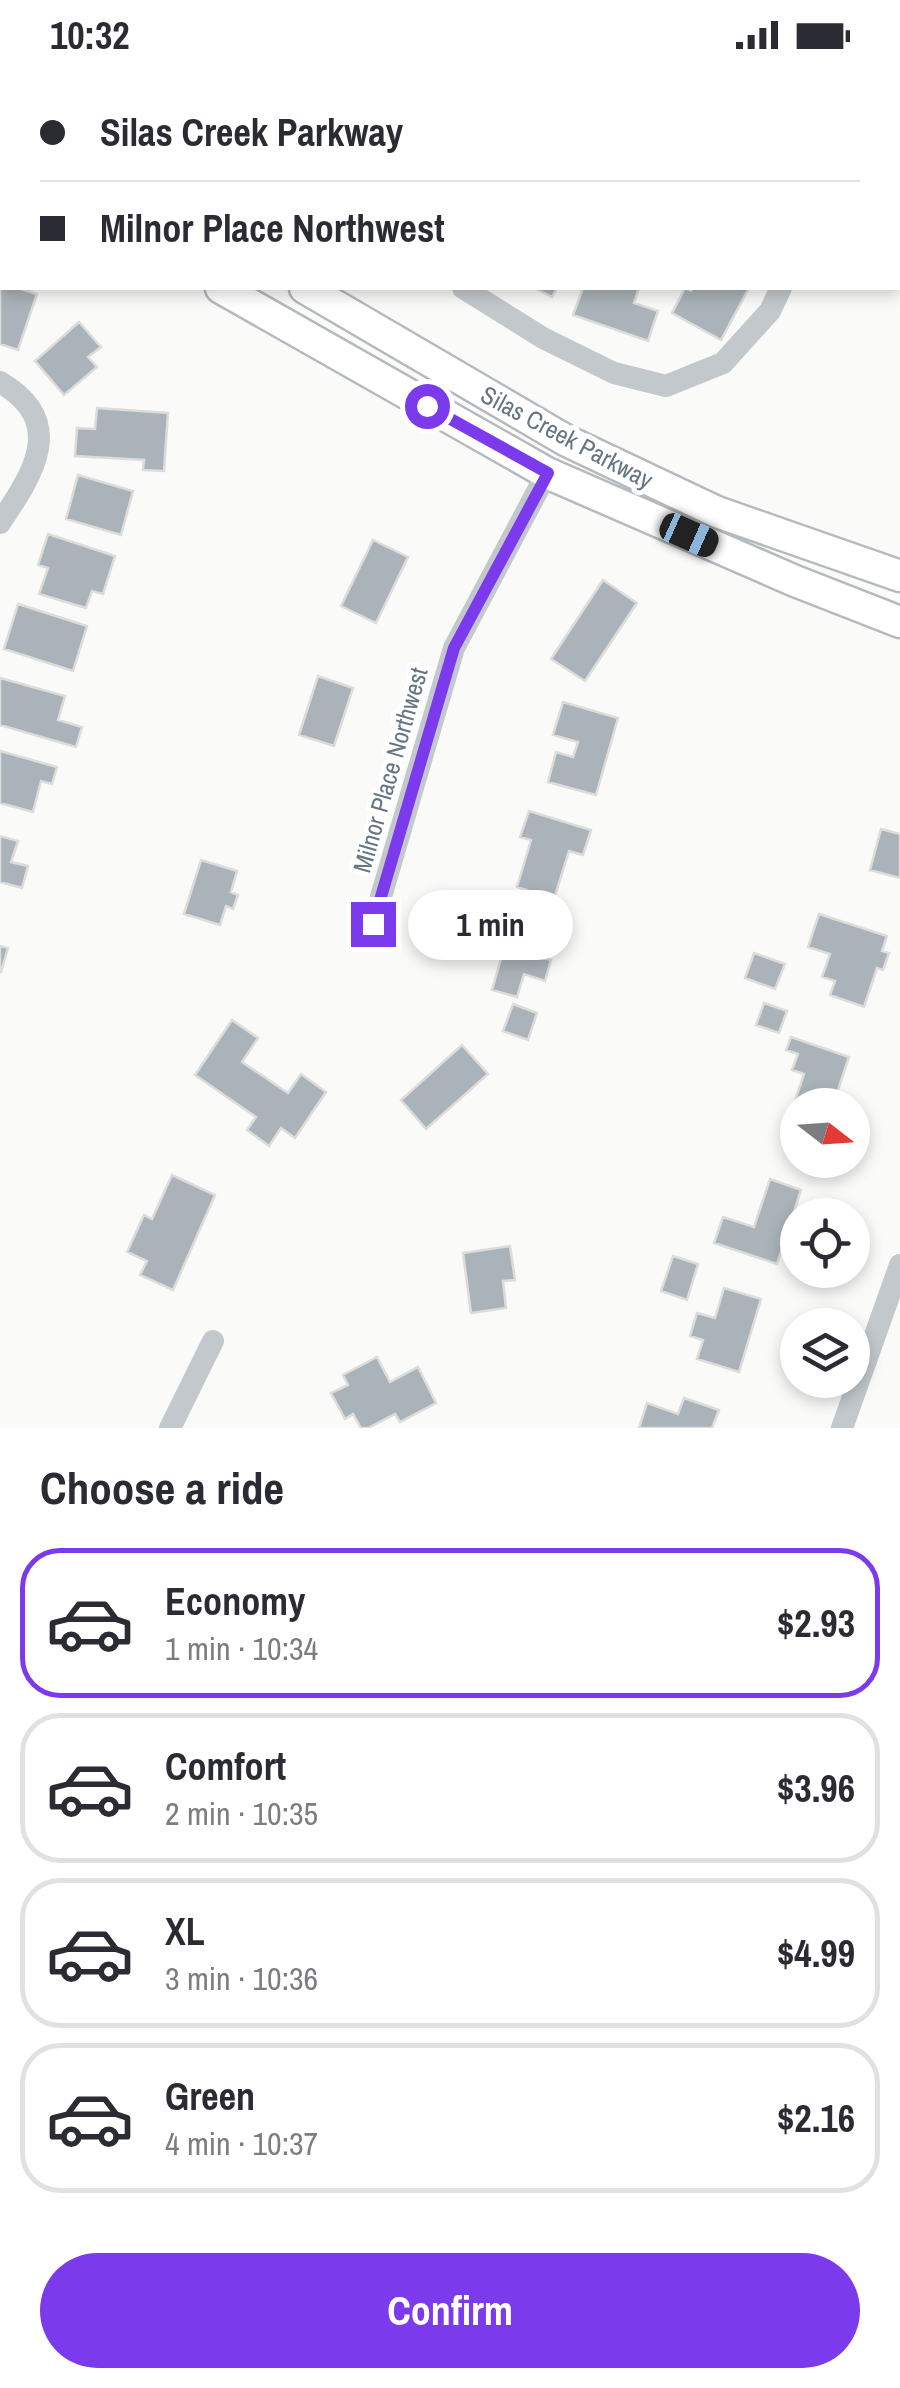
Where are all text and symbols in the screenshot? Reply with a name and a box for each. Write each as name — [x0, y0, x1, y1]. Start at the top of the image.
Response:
text: 10:32 — [50, 10, 130, 61]
text: Silas Creek Parkway — [100, 107, 403, 158]
text: Milnor Place Northwest — [100, 203, 445, 254]
street label: Silas Creek Parkway — [475, 377, 660, 497]
route start — [405, 384, 450, 429]
car — [655, 509, 723, 561]
street label: Milnor Place Northwest — [344, 663, 436, 877]
callout: 1 min — [408, 889, 573, 959]
route end — [351, 902, 396, 947]
text: 1 min — [456, 903, 525, 946]
north arrow — [780, 1088, 870, 1178]
map controls — [780, 1088, 870, 1398]
button: locate — [780, 1198, 870, 1288]
button: layers — [780, 1308, 870, 1398]
text: Choose a ride — [40, 1457, 284, 1518]
text: Economy — [165, 1576, 305, 1627]
icon: car — [45, 1578, 135, 1668]
text: $2.93 — [777, 1598, 855, 1649]
text: 1 min · 10:34 — [165, 1627, 318, 1670]
text: Comfort — [165, 1741, 286, 1792]
icon: car — [45, 1743, 135, 1833]
text: $3.96 — [777, 1763, 855, 1814]
text: 2 min · 10:35 — [165, 1792, 318, 1835]
text: XL — [165, 1906, 205, 1957]
icon: car — [45, 1908, 135, 1998]
text: $4.99 — [777, 1928, 855, 1979]
text: 3 min · 10:36 — [165, 1957, 318, 2000]
text: Green — [165, 2071, 255, 2122]
icon: car — [45, 2073, 135, 2163]
text: $2.16 — [777, 2093, 855, 2144]
text: 4 min · 10:37 — [165, 2122, 318, 2165]
button: Confirm — [40, 2253, 860, 2368]

